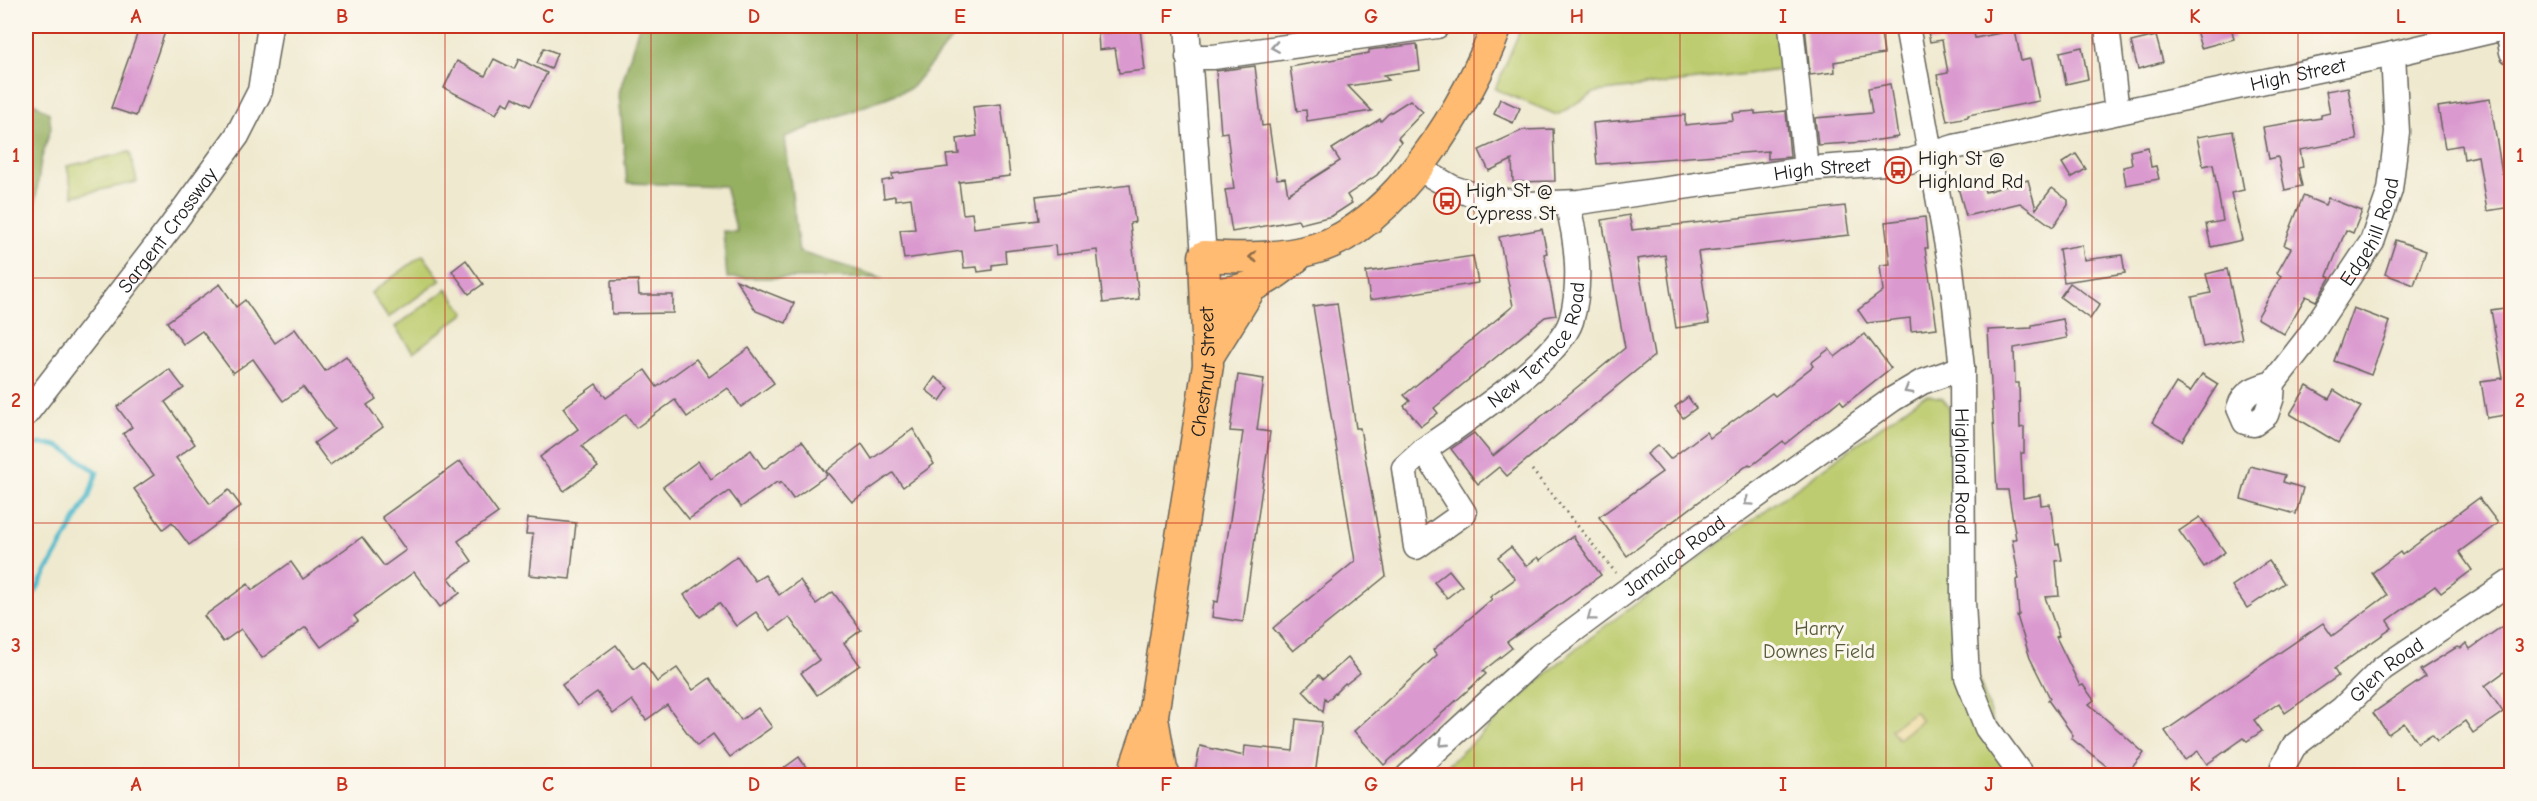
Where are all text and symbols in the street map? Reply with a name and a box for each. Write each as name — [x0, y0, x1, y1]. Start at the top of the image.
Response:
text: A — [130, 5, 142, 28]
text: B — [336, 5, 348, 28]
text: C — [542, 5, 554, 28]
text: D — [748, 5, 760, 28]
text: E — [954, 5, 966, 28]
text: F — [1160, 5, 1172, 28]
text: G — [1364, 5, 1378, 28]
text: H — [1570, 5, 1584, 28]
text: I — [1779, 5, 1787, 28]
text: J — [1984, 5, 1994, 28]
text: K — [2189, 5, 2201, 28]
text: L — [2396, 5, 2406, 28]
one-way arrow — [1270, 40, 1279, 52]
street label: High Street — [2248, 53, 2349, 96]
text: 1 — [12, 144, 20, 167]
text: 1 — [2516, 144, 2524, 167]
place label: High St @ Highland Rd — [1918, 147, 2024, 193]
street label: High Street — [1772, 153, 1873, 186]
bus stop icon: High St @ Highland Rd — [1883, 155, 1913, 185]
street label: Sargent Crossway — [113, 163, 222, 297]
street label: Edgehill Road — [2335, 177, 2403, 290]
place label: High St @ Cypress St — [1466, 179, 1557, 225]
bus stop icon: High St @ Cypress St — [1432, 186, 1462, 216]
one-way arrow — [1248, 250, 1258, 263]
street label: New Terrace Road — [1483, 281, 1589, 413]
street label: Chestnut Street — [1186, 305, 1220, 439]
one-way arrow — [1904, 383, 1914, 394]
text: 2 — [11, 389, 21, 412]
text: 2 — [2515, 389, 2525, 412]
street label: Highland Road — [1950, 408, 1974, 535]
one-way arrow — [1744, 495, 1755, 506]
street label: Jamaica Road — [1619, 511, 1730, 601]
one-way arrow — [1587, 610, 1598, 621]
park label: Harry Downes Field — [1763, 617, 1875, 663]
street label: Glen Road — [2344, 633, 2428, 707]
text: 3 — [11, 634, 21, 657]
text: 3 — [2515, 634, 2525, 657]
one-way arrow — [1439, 736, 1450, 747]
text: A — [130, 773, 142, 796]
text: B — [336, 773, 348, 796]
text: C — [542, 773, 554, 796]
text: D — [748, 773, 760, 796]
text: E — [954, 773, 966, 796]
text: F — [1160, 773, 1172, 796]
text: G — [1364, 773, 1378, 796]
text: H — [1570, 773, 1584, 796]
text: I — [1779, 773, 1787, 796]
text: J — [1984, 773, 1994, 796]
text: K — [2189, 773, 2201, 796]
text: L — [2396, 773, 2406, 796]

